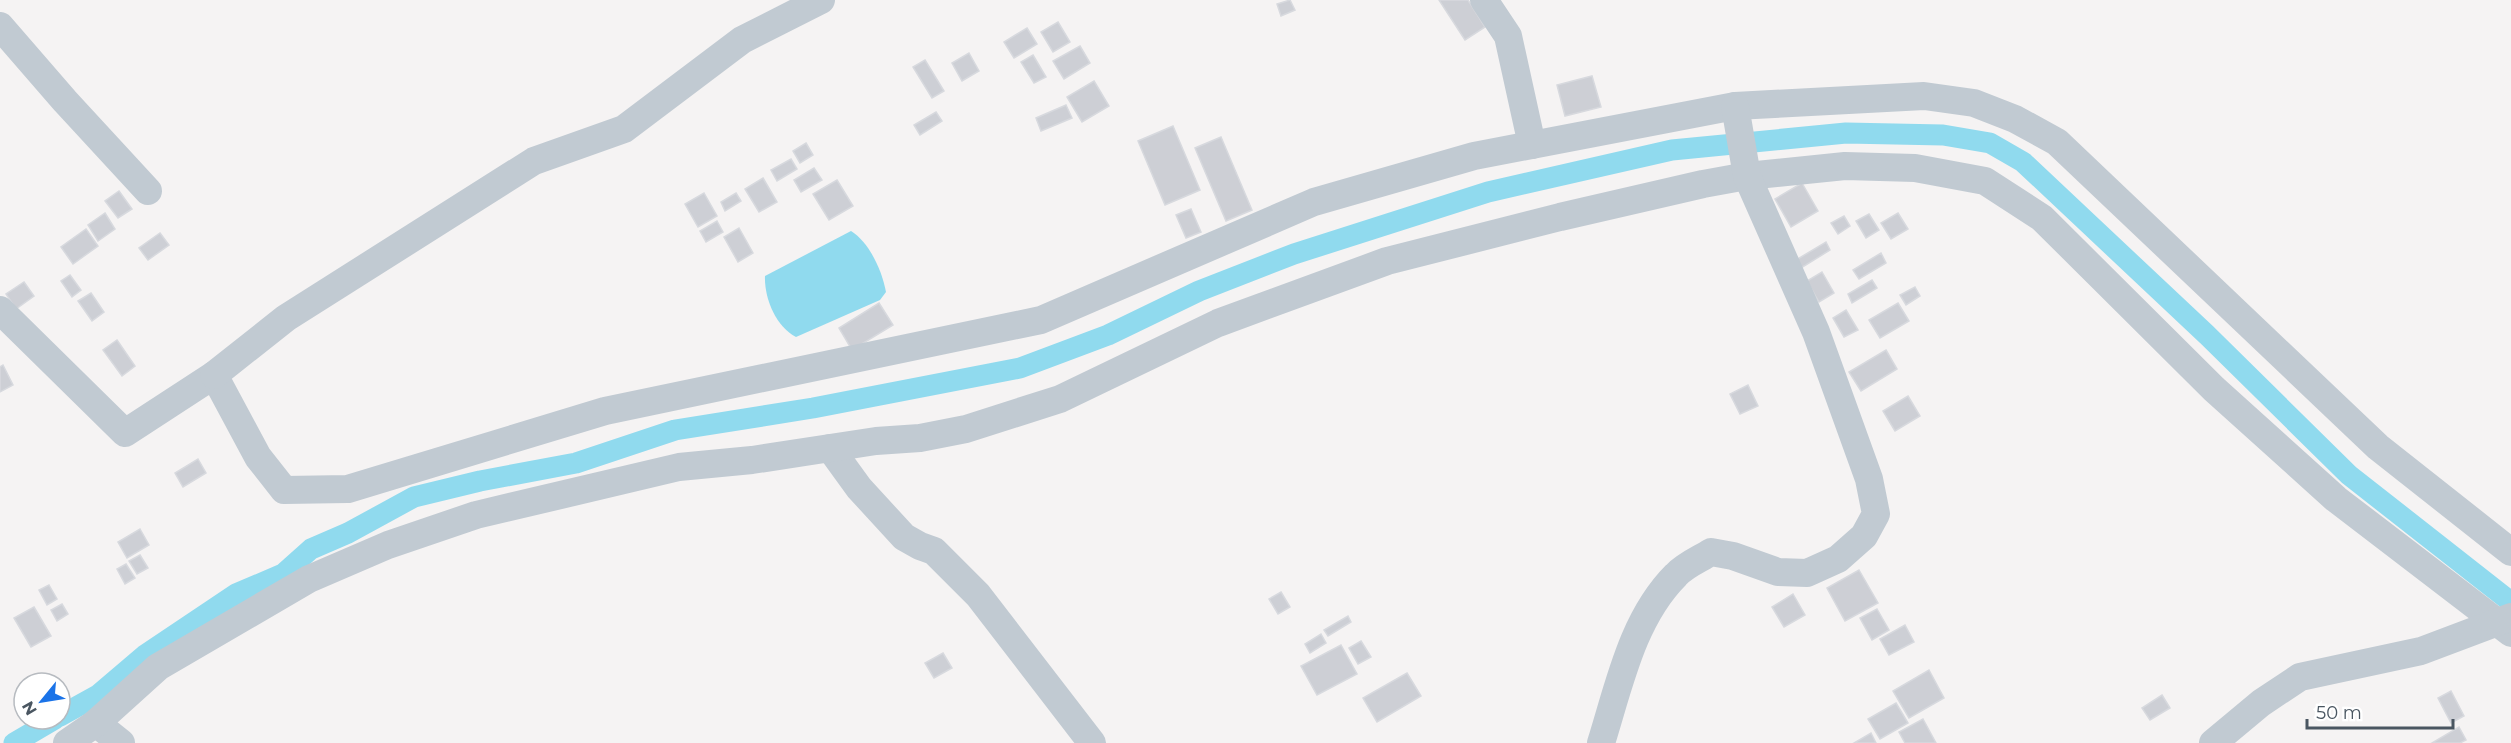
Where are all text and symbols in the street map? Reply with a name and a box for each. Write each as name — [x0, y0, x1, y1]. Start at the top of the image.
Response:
north arrow — [12, 671, 72, 731]
scale bar — [2307, 692, 2452, 730]
text: N — [18, 698, 41, 719]
text: 50 m — [2316, 702, 2362, 724]

